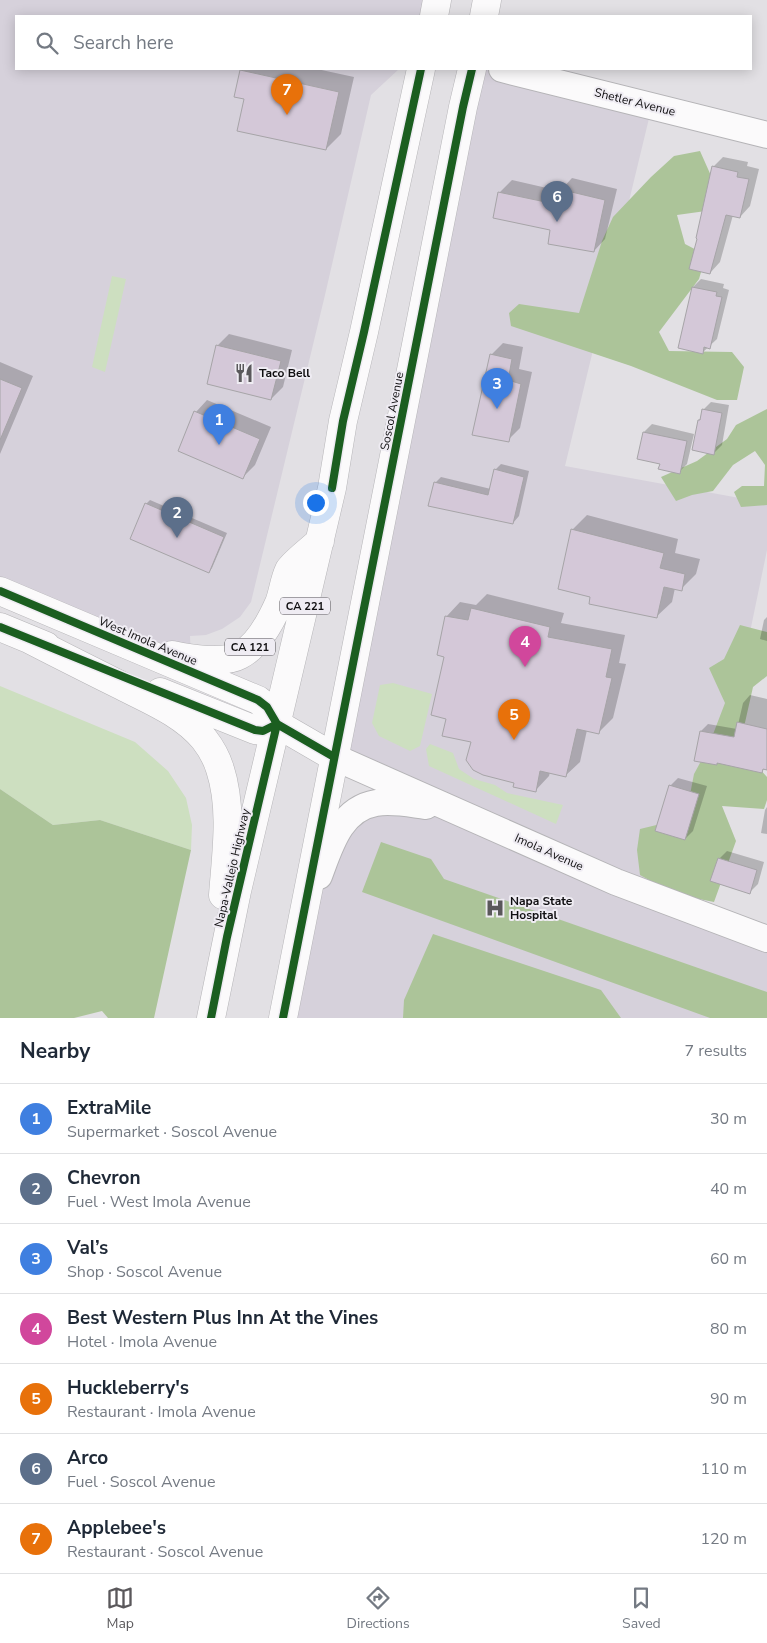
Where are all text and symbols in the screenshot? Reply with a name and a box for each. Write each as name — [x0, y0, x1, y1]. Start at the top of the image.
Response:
search box — [15, 15, 752, 70]
icon: search — [33, 29, 61, 57]
text: Search here — [73, 30, 174, 56]
pin: 7 — [271, 74, 303, 115]
street label: Shetler Avenue — [593, 84, 677, 120]
pin: 6 — [541, 181, 573, 222]
restaurant icon: Taco Bell — [233, 362, 255, 384]
place label: Taco Bell — [259, 365, 310, 381]
pin: 3 — [481, 368, 513, 409]
street label: Soscol Avenue — [377, 370, 407, 452]
pin: 1 — [203, 404, 235, 445]
your location — [303, 490, 329, 516]
pin: 2 — [161, 497, 193, 538]
road number: CA 221 — [280, 598, 330, 614]
street label: West Imola Avenue — [96, 613, 200, 669]
pin: 4 — [509, 626, 541, 667]
road number: CA 121 — [225, 638, 275, 656]
pin: 5 — [498, 699, 530, 740]
street label: Napa-Vallejo Highway — [211, 806, 254, 929]
street label: Imola Avenue — [512, 830, 586, 874]
place label: Napa State Hospital — [510, 893, 573, 923]
hospital icon: Napa State Hospital — [484, 897, 506, 919]
text: Nearby — [20, 1037, 90, 1065]
text: 7 results — [685, 1040, 747, 1062]
text: ExtraMile — [67, 1095, 151, 1121]
text: 1 — [31, 1108, 41, 1130]
text: 30 m — [710, 1108, 747, 1130]
text: Supermarket · Soscol Avenue — [67, 1121, 277, 1143]
text: Chevron — [67, 1165, 141, 1191]
text: 2 — [31, 1178, 41, 1200]
text: 40 m — [710, 1178, 747, 1200]
text: Fuel · West Imola Avenue — [67, 1191, 251, 1213]
text: Val’s — [67, 1235, 108, 1261]
text: 3 — [31, 1248, 41, 1270]
text: 60 m — [710, 1248, 747, 1270]
text: Shop · Soscol Avenue — [67, 1261, 222, 1283]
text: Best Western Plus Inn At the Vines — [67, 1305, 378, 1331]
text: 4 — [31, 1318, 41, 1340]
text: 80 m — [710, 1318, 747, 1340]
text: Hotel · Imola Avenue — [67, 1331, 217, 1353]
text: Huckleberry's — [67, 1375, 189, 1401]
text: 5 — [31, 1388, 41, 1410]
text: 90 m — [710, 1388, 747, 1410]
text: Restaurant · Imola Avenue — [67, 1401, 256, 1423]
text: Arco — [67, 1445, 108, 1471]
text: 6 — [31, 1458, 41, 1480]
text: 110 m — [700, 1458, 747, 1480]
text: Fuel · Soscol Avenue — [67, 1471, 216, 1493]
text: Applebee's — [67, 1515, 166, 1541]
text: 7 — [31, 1528, 41, 1550]
text: 120 m — [700, 1528, 747, 1550]
text: Restaurant · Soscol Avenue — [67, 1541, 263, 1563]
tab: Map — [106, 1584, 134, 1633]
tab: Directions — [347, 1584, 410, 1633]
tab: Saved — [622, 1584, 661, 1633]

